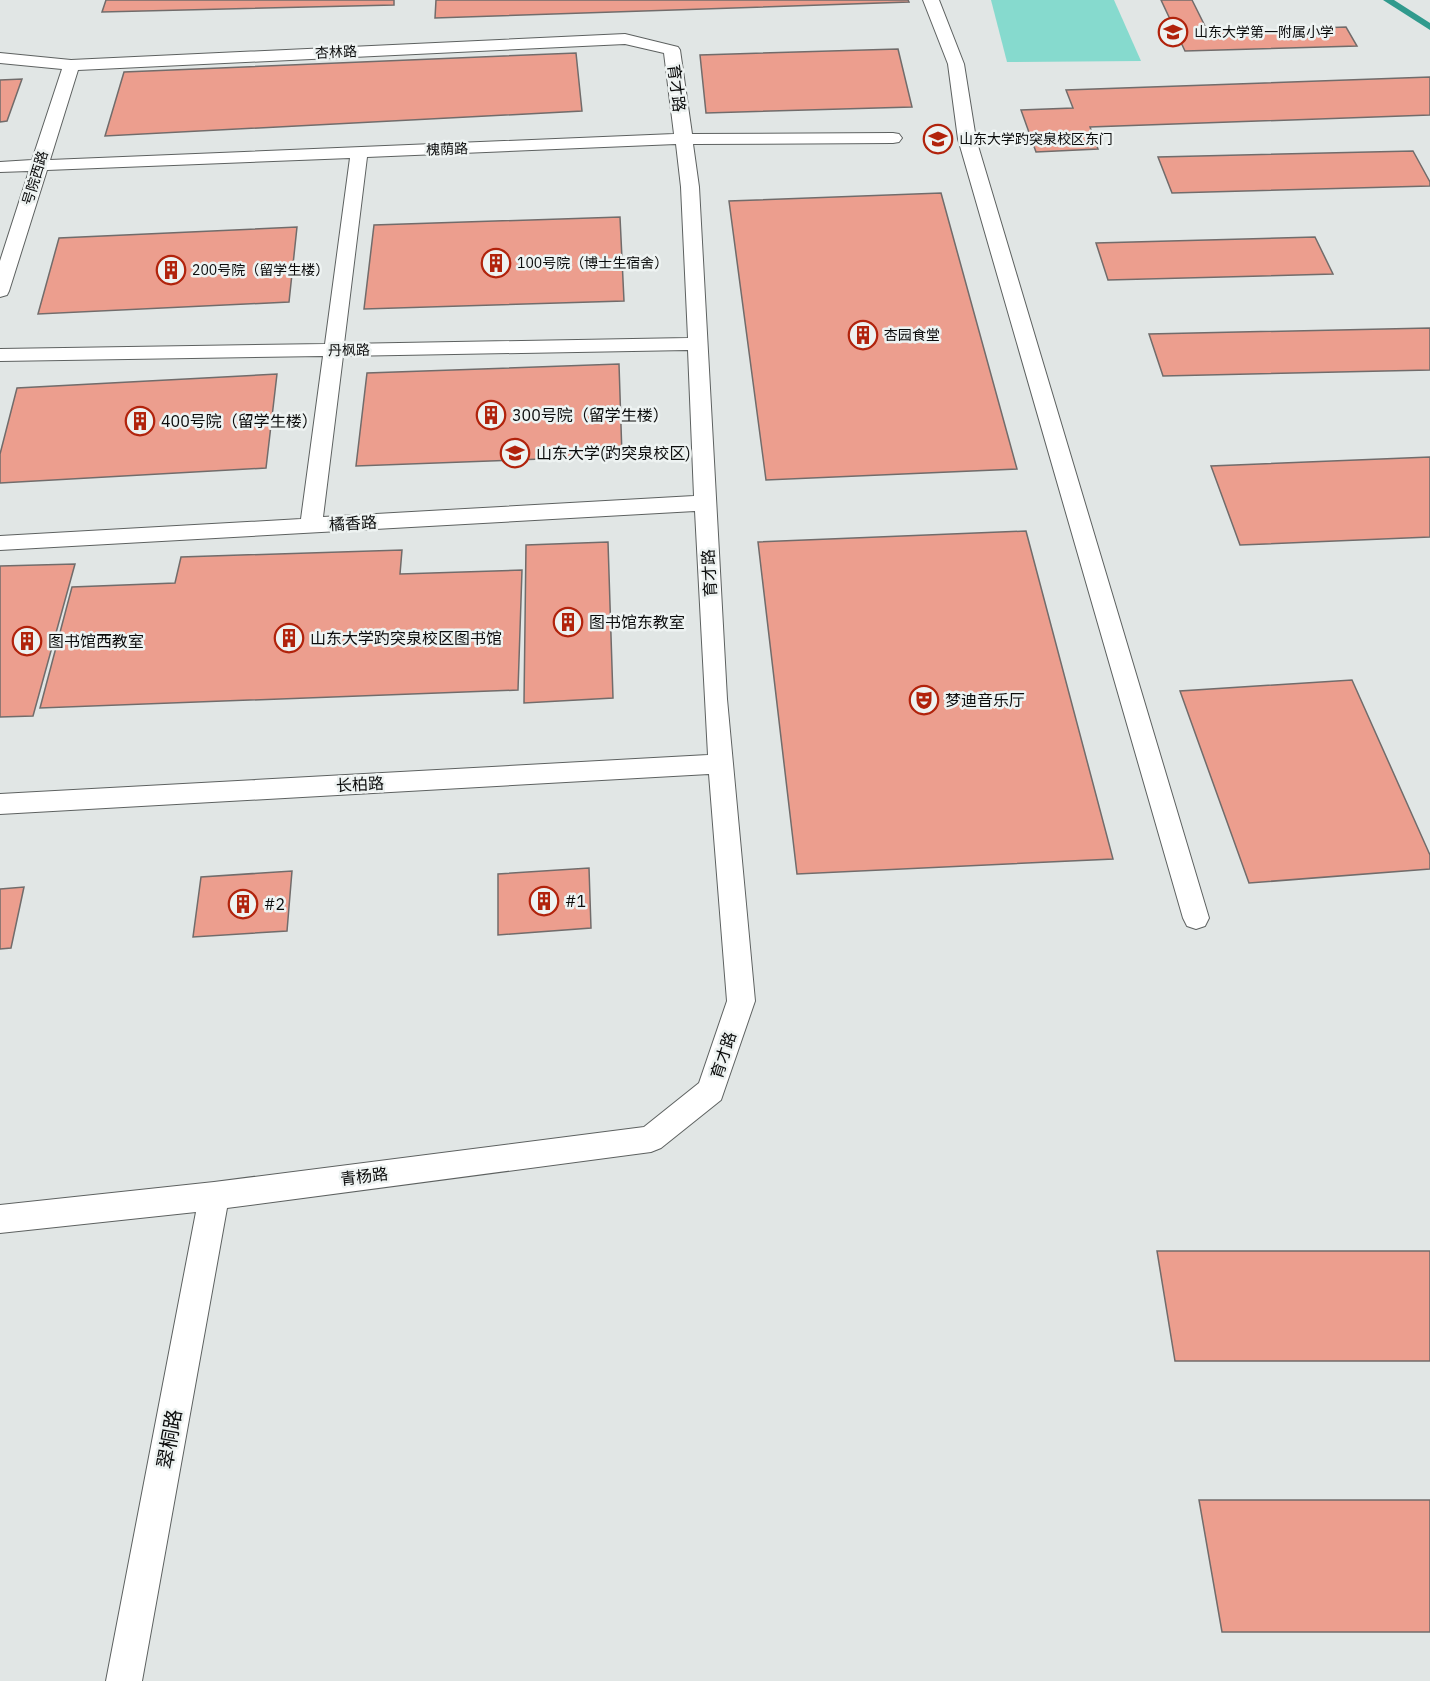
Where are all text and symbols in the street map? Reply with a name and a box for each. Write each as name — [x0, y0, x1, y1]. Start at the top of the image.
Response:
school or university icon: 山东大学第一附属小学 — [1157, 16, 1189, 48]
place label: 山东大学第一附属小学 — [1194, 23, 1334, 41]
street label: 杏林路 — [315, 42, 357, 62]
street label: 育才路 — [664, 63, 690, 113]
school or university icon: 山东大学趵突泉校区东门 — [922, 123, 954, 155]
place label: 山东大学趵突泉校区东门 — [959, 130, 1113, 148]
street label: 槐荫路 — [426, 139, 468, 159]
street label: 号院西路 — [18, 149, 52, 207]
building icon: 100号院（博士生宿舍） — [480, 247, 512, 279]
building icon: 200号院（留学生楼） — [155, 254, 187, 286]
place label: 100号院（博士生宿舍） — [517, 254, 668, 272]
place label: 200号院（留学生楼） — [192, 261, 329, 279]
building icon: 杏园食堂 — [847, 319, 879, 351]
place label: 杏园食堂 — [884, 326, 940, 344]
street label: 丹枫路 — [328, 341, 370, 359]
building icon: 300号院（留学生楼） — [475, 399, 507, 431]
building icon: 400号院（留学生楼） — [124, 405, 156, 437]
place label: 300号院（留学生楼） — [512, 405, 669, 425]
place label: 400号院（留学生楼） — [161, 411, 318, 431]
school or university icon: 山东大学(趵突泉校区) — [499, 437, 531, 469]
place label: 山东大学(趵突泉校区) — [536, 443, 691, 463]
street label: 橘香路 — [329, 512, 377, 534]
street label: 育才路 — [698, 549, 720, 597]
building icon: 图书馆东教室 — [552, 606, 584, 638]
place label: 图书馆东教室 — [589, 612, 685, 632]
building icon: 山东大学趵突泉校区图书馆 — [273, 622, 305, 654]
building icon: 图书馆西教室 — [11, 625, 43, 657]
place label: 山东大学趵突泉校区图书馆 — [310, 628, 502, 648]
place label: 图书馆西教室 — [48, 631, 144, 651]
theatre icon: 梦迪音乐厅 — [908, 684, 940, 716]
place label: 梦迪音乐厅 — [945, 690, 1025, 710]
street label: 长柏路 — [336, 773, 384, 795]
building icon: #1 — [528, 885, 560, 917]
building icon: #2 — [227, 888, 259, 920]
place label: #1 — [565, 891, 586, 911]
place label: #2 — [264, 894, 285, 914]
street label: 育才路 — [706, 1029, 740, 1081]
street label: 青杨路 — [339, 1163, 389, 1189]
street label: 翠桐路 — [150, 1407, 188, 1471]

